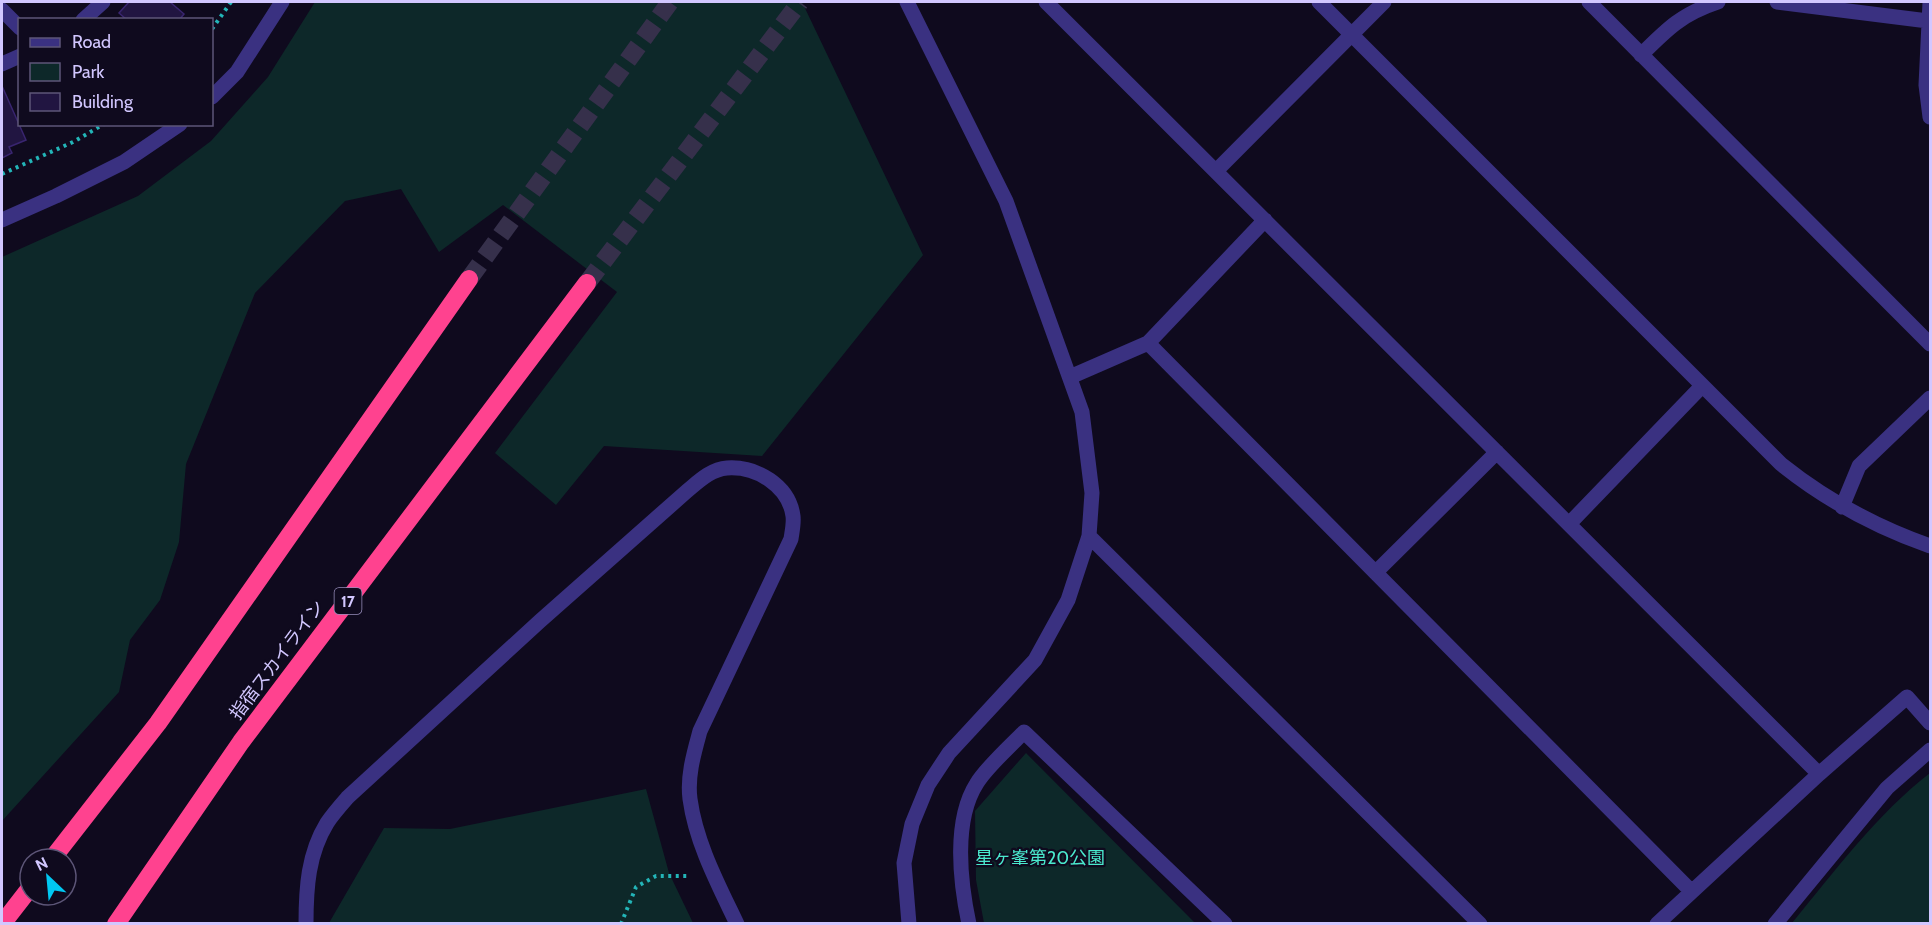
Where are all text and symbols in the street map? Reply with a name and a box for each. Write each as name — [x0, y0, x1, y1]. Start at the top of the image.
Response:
legend — [18, 18, 213, 126]
text: Road — [72, 31, 111, 53]
text: Park — [72, 61, 105, 83]
text: Building — [72, 91, 134, 113]
road number: 17 — [334, 588, 362, 614]
street label: 指宿スカイライン — [225, 596, 329, 724]
north arrow — [18, 847, 78, 907]
park label: 星ヶ峯第20公園 — [975, 847, 1105, 869]
text: N — [32, 853, 51, 875]

